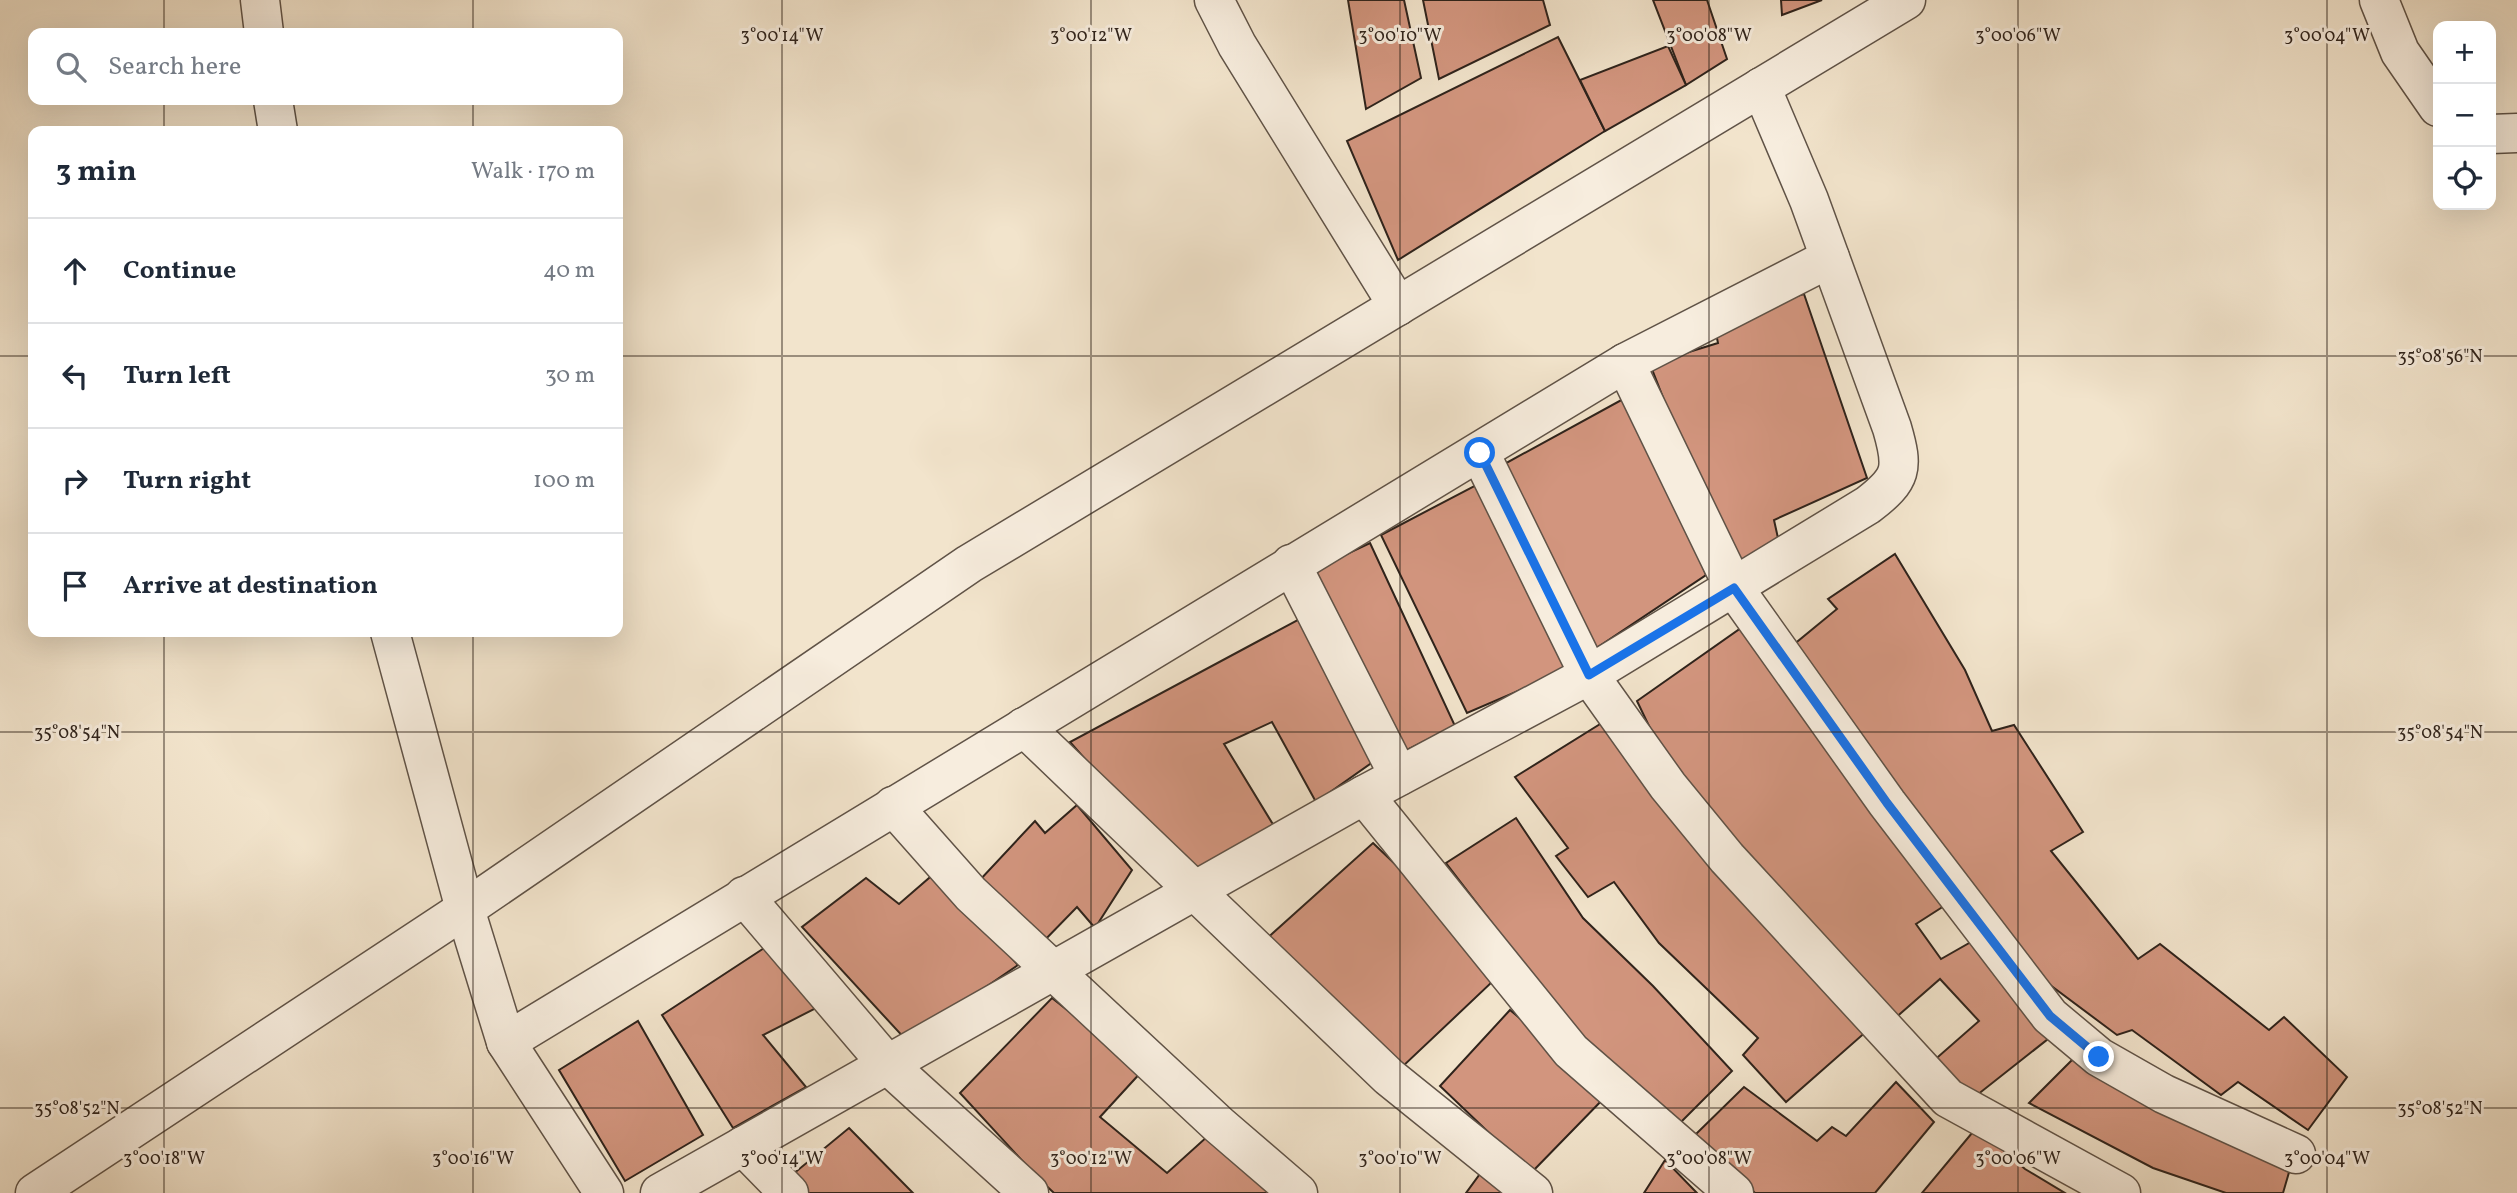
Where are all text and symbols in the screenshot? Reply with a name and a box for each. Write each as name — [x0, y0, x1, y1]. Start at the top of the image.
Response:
map controls — [2433, 21, 2496, 210]
button: + — [2433, 21, 2496, 84]
text: 3°00'14"W — [740, 24, 824, 49]
text: 3°00'12"W — [1050, 24, 1132, 49]
text: 3°00'10"W — [1358, 24, 1442, 49]
text: 3°00'08"W — [1666, 24, 1752, 49]
text: 3°00'06"W — [1975, 24, 2061, 49]
text: 3°00'04"W — [2284, 24, 2370, 49]
search box — [28, 28, 623, 105]
icon: search — [52, 48, 90, 86]
text: Search here — [108, 49, 241, 85]
button: − — [2433, 84, 2496, 147]
button: locate — [2433, 147, 2496, 210]
text: 3 min — [56, 151, 137, 193]
text: Walk · 170 m — [471, 156, 595, 188]
icon: ahead — [56, 252, 94, 290]
text: Continue — [123, 253, 236, 289]
text: 40 m — [543, 255, 595, 287]
text: 35°08'56"N — [2397, 345, 2483, 370]
icon: left — [56, 357, 94, 395]
text: Turn left — [123, 358, 231, 394]
text: 30 m — [545, 360, 595, 392]
route start — [1464, 437, 1495, 468]
icon: right — [56, 462, 94, 500]
text: Turn right — [123, 463, 251, 499]
text: 100 m — [533, 465, 595, 497]
icon: arrive — [56, 567, 94, 605]
text: Arrive at destination — [123, 568, 378, 604]
text: 35°08'54"N — [34, 721, 120, 746]
text: 35°08'54"N — [2397, 721, 2483, 746]
route end — [2083, 1041, 2114, 1072]
text: 35°08'52"N — [34, 1097, 120, 1122]
text: 35°08'52"N — [2397, 1097, 2483, 1122]
text: 3°00'18"W — [123, 1147, 205, 1172]
text: 3°00'16"W — [432, 1147, 514, 1172]
text: 3°00'14"W — [740, 1147, 824, 1172]
text: 3°00'12"W — [1050, 1147, 1132, 1172]
text: 3°00'10"W — [1358, 1147, 1442, 1172]
text: 3°00'08"W — [1666, 1147, 1752, 1172]
text: 3°00'06"W — [1975, 1147, 2061, 1172]
text: 3°00'04"W — [2284, 1147, 2370, 1172]

